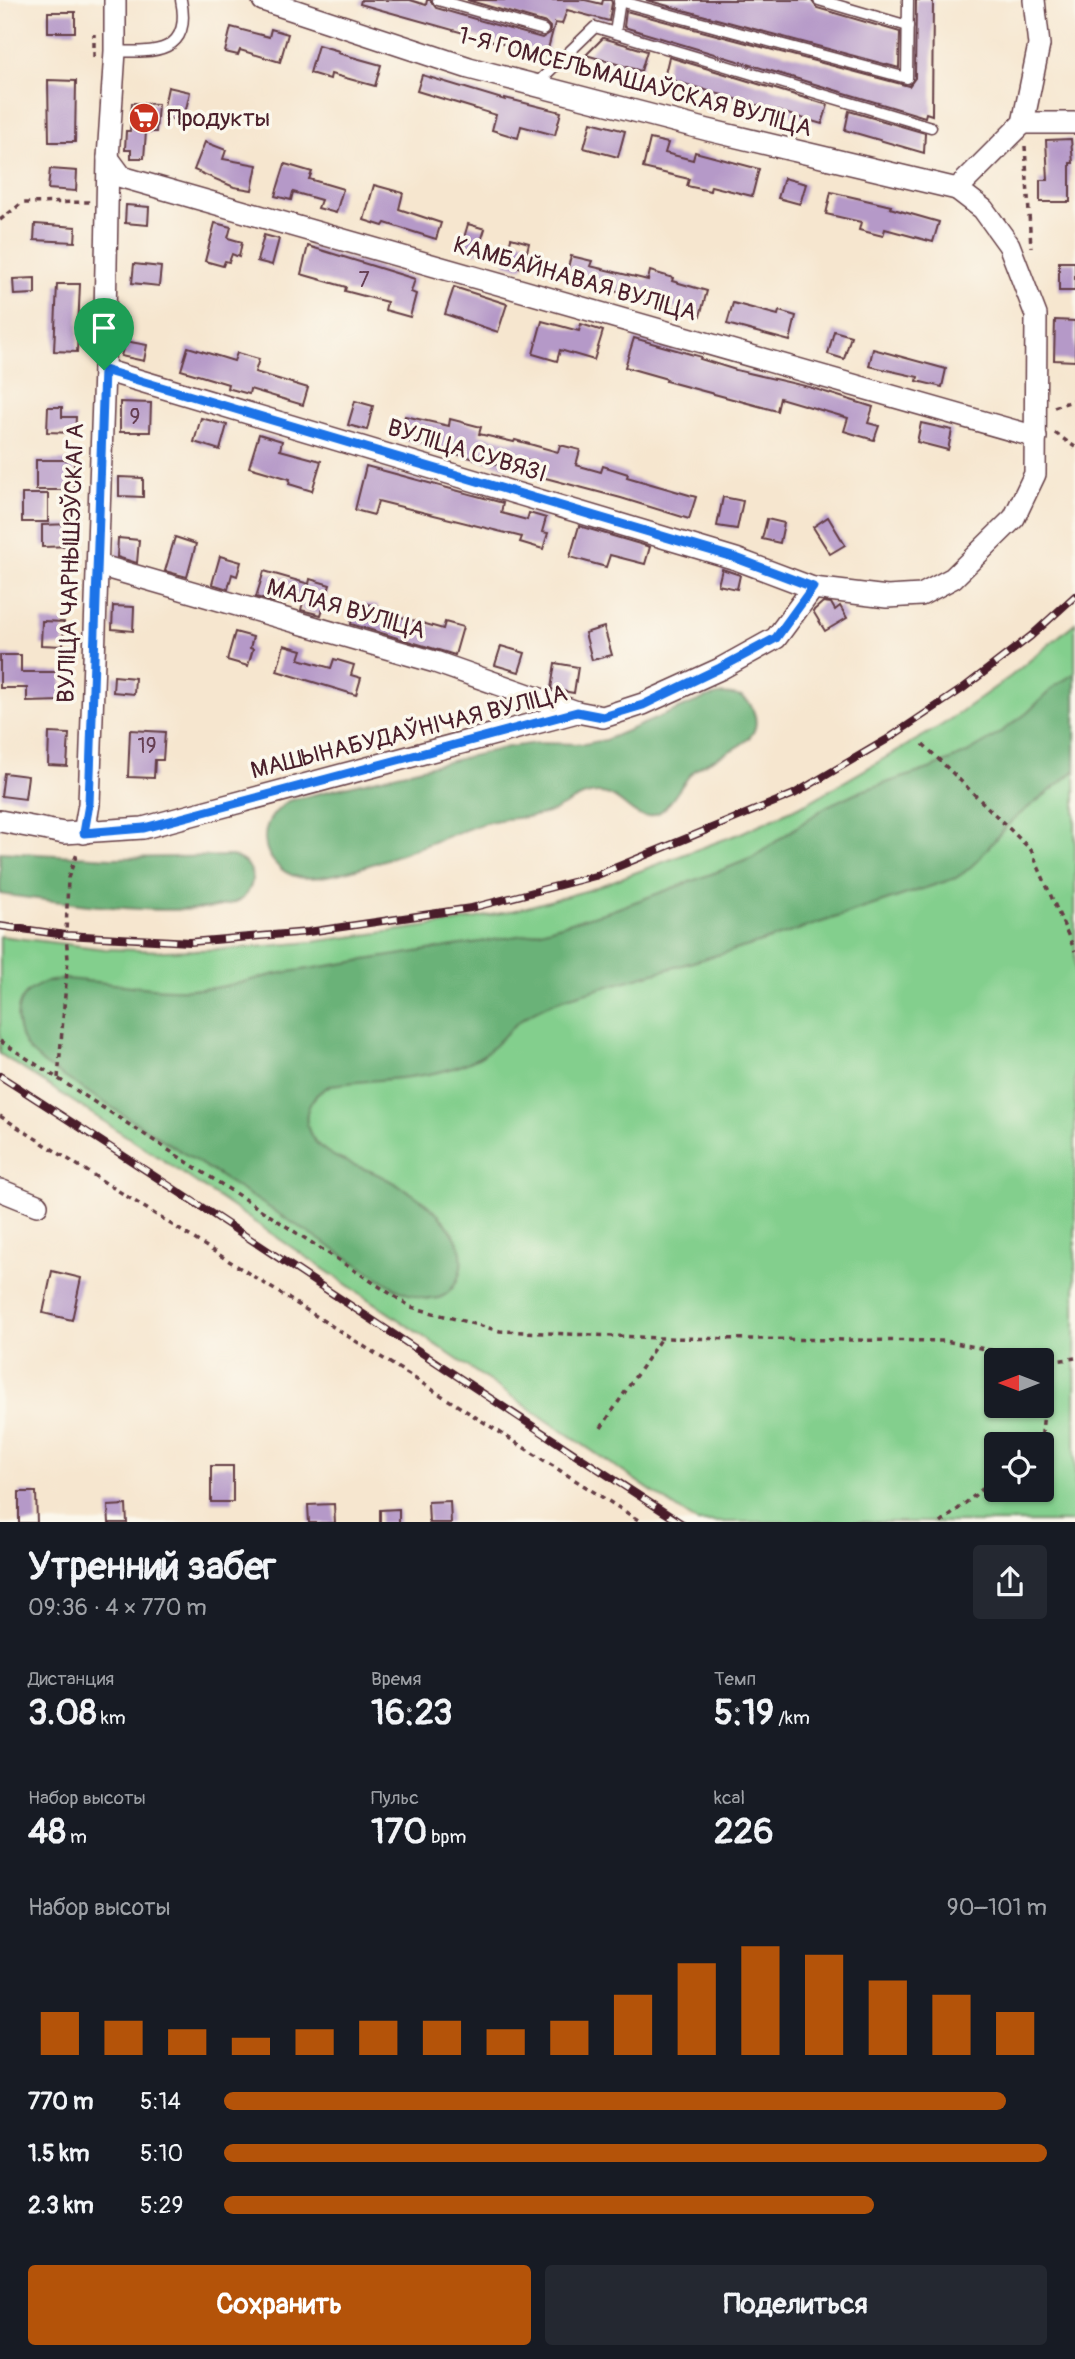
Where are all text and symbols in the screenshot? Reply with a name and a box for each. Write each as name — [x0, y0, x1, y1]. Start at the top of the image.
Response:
street label: 1-Я ГОМСЕЛЬМАШАЎСКАЯ ВУЛІЦА — [455, 21, 815, 143]
supermarket icon: Продукты — [127, 101, 161, 135]
place label: Продукты — [167, 104, 270, 133]
street label: КАМБАЙНАВАЯ ВУЛІЦА — [450, 230, 700, 328]
house number: 7 — [358, 267, 370, 294]
pin — [74, 298, 134, 370]
icon: arrive — [85, 309, 123, 347]
house number: 9 — [130, 404, 140, 431]
street label: ВУЛІЦА СУВЯЗІ — [384, 413, 550, 489]
street label: ВУЛІЦА ЧАРНЫШЭЎСКАГА — [52, 423, 90, 703]
street label: МАЛАЯ ВУЛІЦА — [263, 572, 429, 646]
street label: МАШЫНАБУДАЎНІЧАЯ ВУЛІЦА — [248, 679, 570, 785]
house number: 19 — [137, 733, 157, 760]
north arrow — [984, 1348, 1054, 1418]
map controls — [984, 1348, 1054, 1502]
button: locate — [984, 1432, 1054, 1502]
text: Утренний забег — [28, 1543, 276, 1591]
button: share — [973, 1545, 1047, 1619]
text: 09:36 · 4 × 770 m — [28, 1593, 207, 1622]
text: Дистанция — [28, 1667, 114, 1691]
text: Время — [371, 1667, 422, 1691]
text: Темп — [714, 1667, 756, 1691]
text: 3.08 — [28, 1691, 97, 1735]
text: 16:23 — [371, 1691, 452, 1735]
text: 5:19 — [714, 1691, 774, 1735]
text: km — [97, 1706, 126, 1730]
text: /km — [774, 1706, 810, 1730]
text: Набор высоты — [28, 1786, 146, 1810]
text: Пульс — [371, 1786, 419, 1810]
text: kcal — [714, 1786, 745, 1810]
text: 48 — [28, 1810, 66, 1854]
text: 170 — [371, 1810, 427, 1854]
text: 226 — [714, 1810, 774, 1854]
text: m — [66, 1825, 87, 1849]
text: bpm — [427, 1825, 466, 1849]
text: Набор высоты — [28, 1893, 170, 1922]
text: 90–101 m — [947, 1893, 1047, 1922]
text: 770 m — [28, 2087, 93, 2116]
text: 5:14 — [140, 2087, 181, 2116]
text: 1.5 km — [28, 2139, 90, 2168]
text: 5:10 — [140, 2139, 183, 2168]
text: 2.3 km — [28, 2191, 94, 2220]
text: 5:29 — [140, 2191, 183, 2220]
button: Сохранить — [28, 2265, 531, 2345]
button: Поделиться — [545, 2265, 1047, 2345]

